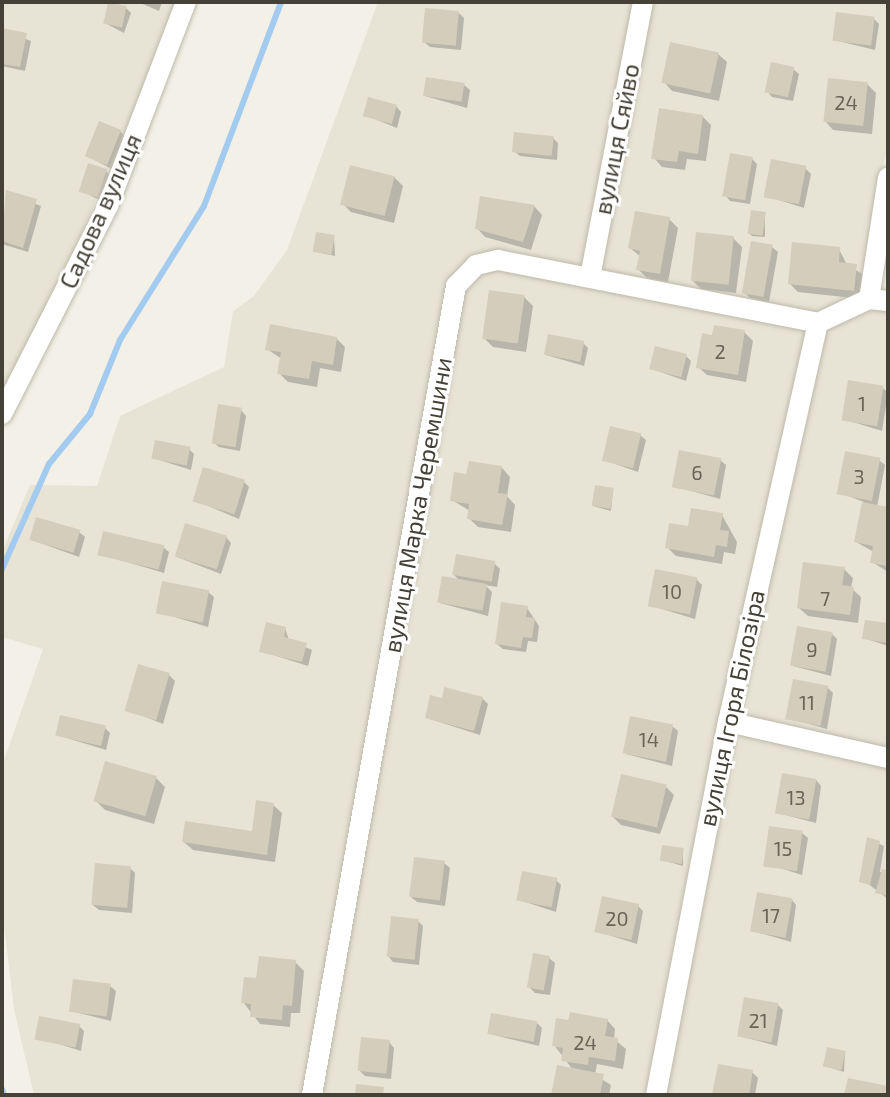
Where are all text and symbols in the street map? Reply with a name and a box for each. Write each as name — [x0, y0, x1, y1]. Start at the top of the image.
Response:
street label: вулиця Сяйво — [587, 61, 645, 217]
house number: 24 — [834, 90, 858, 114]
street label: Садова вулиця — [53, 129, 147, 293]
house number: 2 — [714, 339, 726, 363]
street label: вулиця Марка Черемшини — [377, 355, 457, 655]
house number: 1 — [858, 391, 866, 415]
house number: 6 — [691, 460, 703, 484]
house number: 3 — [853, 464, 865, 488]
house number: 10 — [662, 579, 682, 603]
house number: 7 — [820, 586, 830, 610]
street label: вулиця Ігоря Білозіра — [692, 587, 770, 829]
house number: 9 — [806, 637, 818, 661]
house number: 11 — [799, 690, 815, 714]
house number: 14 — [639, 727, 659, 751]
house number: 13 — [786, 785, 806, 809]
house number: 15 — [774, 836, 792, 860]
house number: 17 — [762, 903, 780, 927]
house number: 20 — [605, 906, 629, 930]
house number: 21 — [748, 1008, 768, 1032]
house number: 24 — [573, 1030, 597, 1054]

